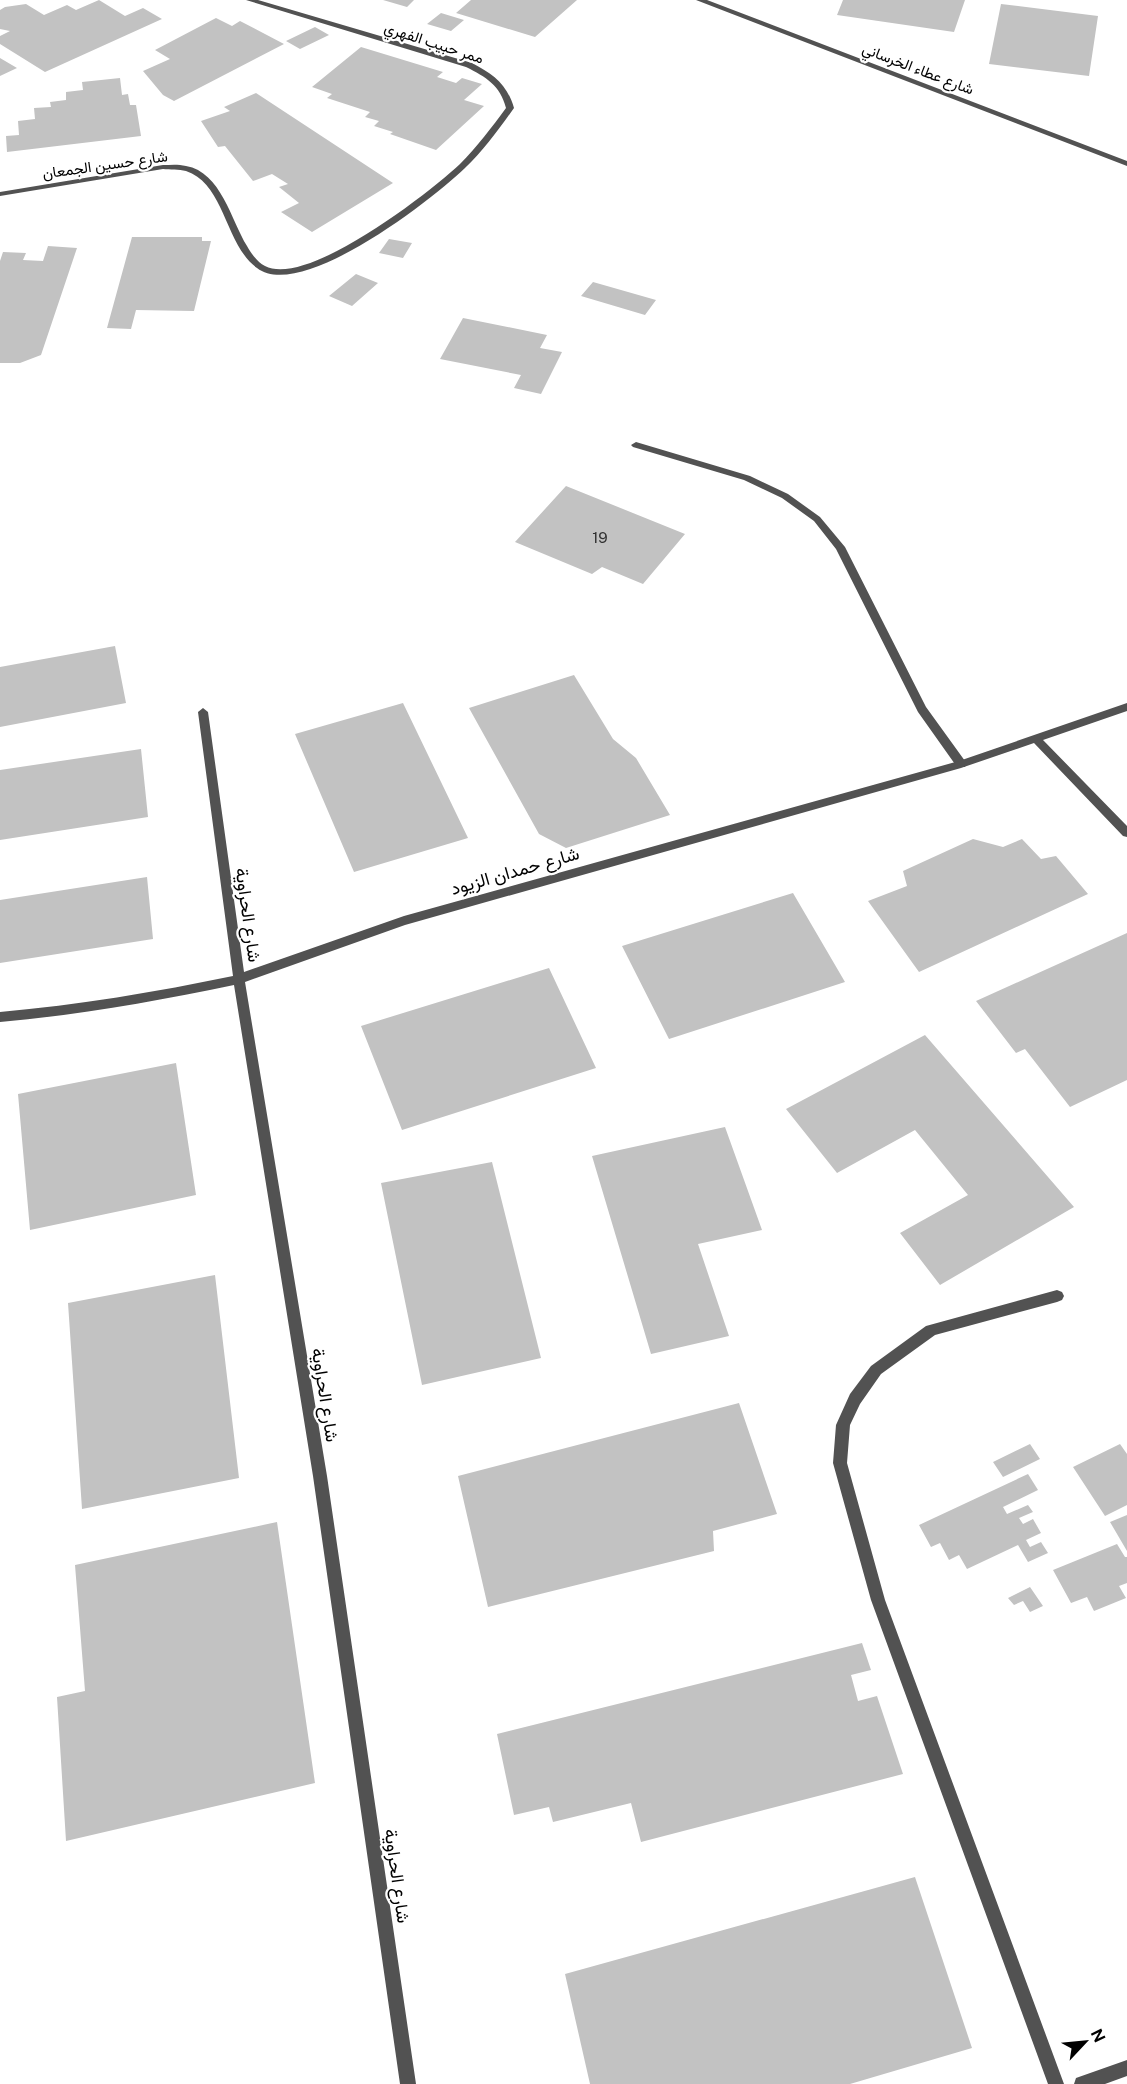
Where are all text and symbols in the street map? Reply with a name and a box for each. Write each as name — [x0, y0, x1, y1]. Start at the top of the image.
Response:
street label: ممر حبيب الفهري — [381, 18, 486, 71]
street label: شارع عطاء الخرساني — [858, 39, 976, 102]
street label: شارع حسين الجمعان — [41, 147, 169, 185]
house number: 19 — [592, 529, 608, 546]
street label: شارع حمدان الزيود — [448, 842, 582, 901]
street label: شارع الحراوية — [230, 866, 266, 964]
street label: شارع الحراوية — [306, 1346, 343, 1444]
street label: شارع الحراوية — [379, 1827, 415, 1925]
north arrow — [1055, 2012, 1115, 2072]
text: N — [1087, 2026, 1109, 2045]

